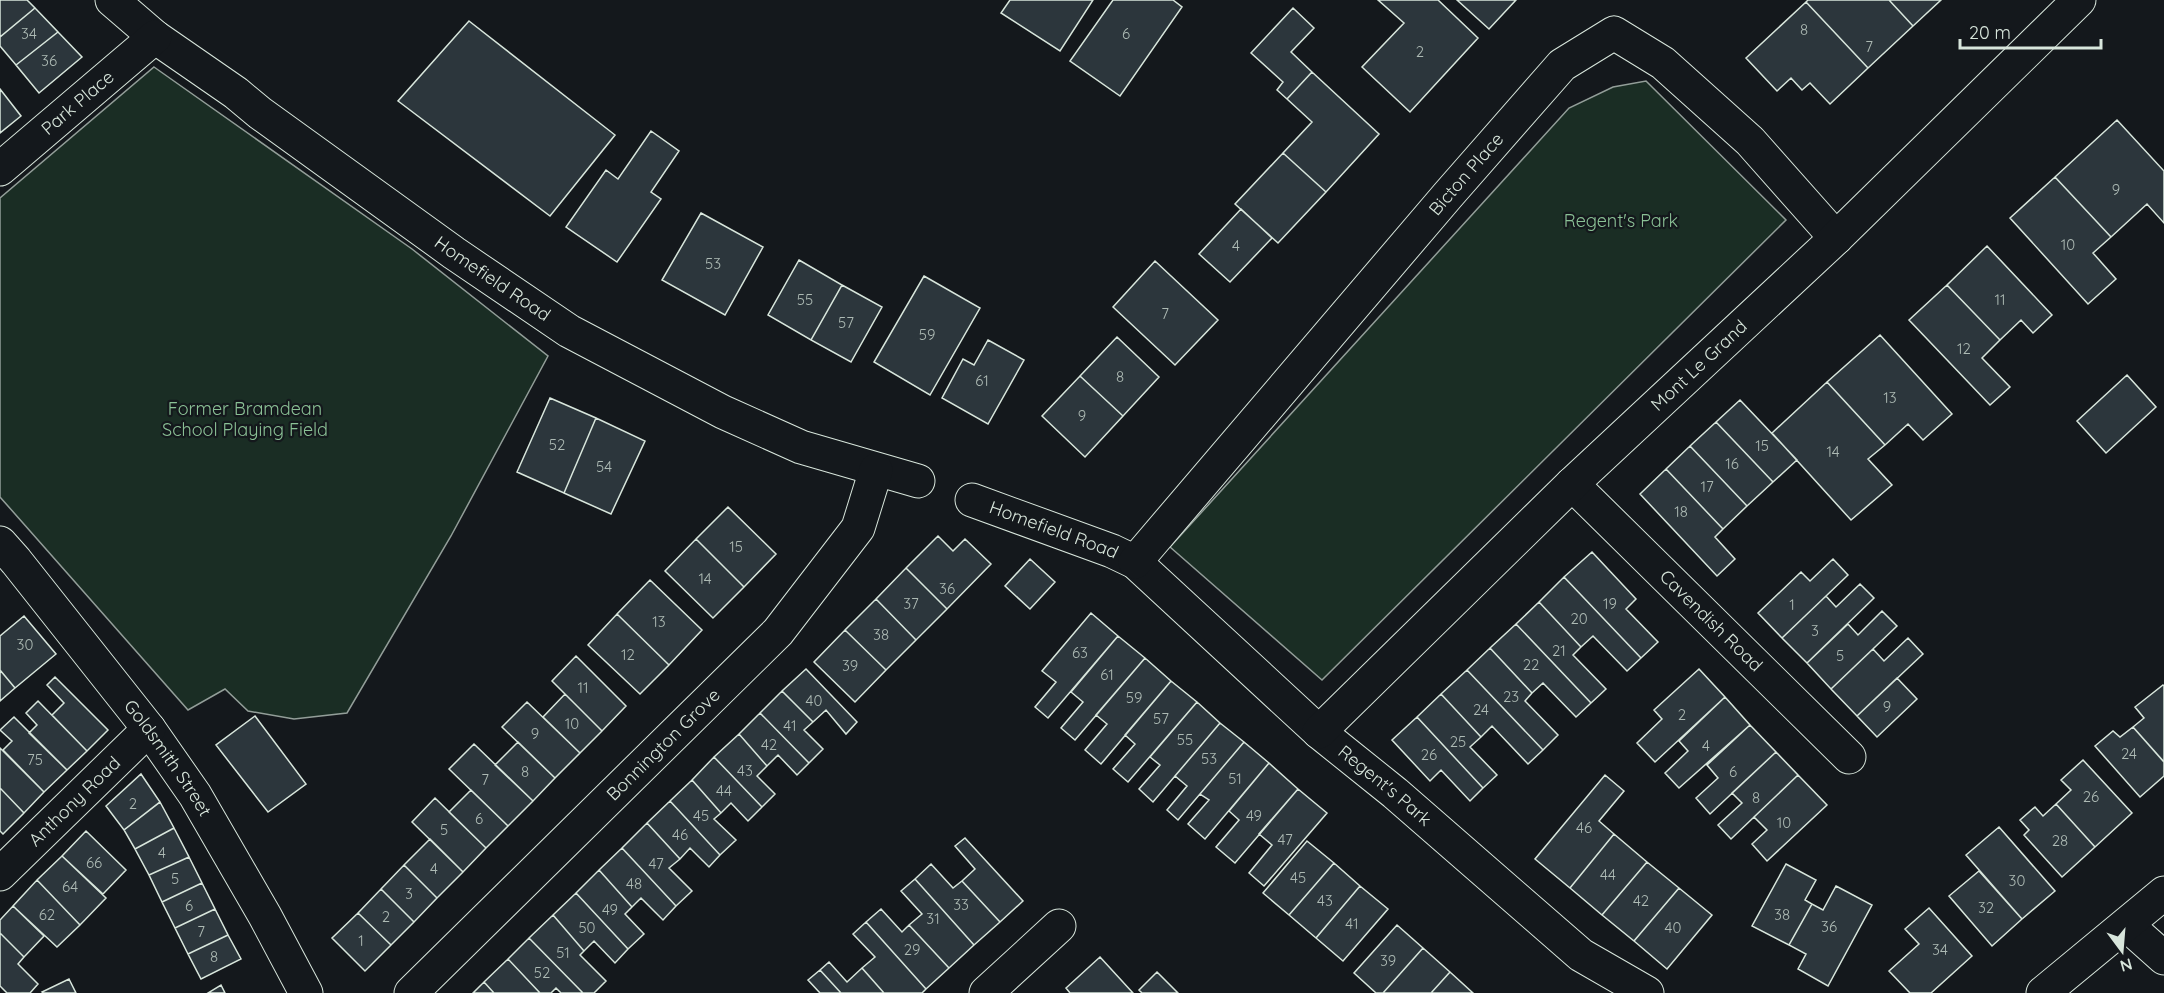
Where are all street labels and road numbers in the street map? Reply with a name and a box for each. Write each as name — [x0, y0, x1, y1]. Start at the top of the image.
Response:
street label: Park Place — [36, 65, 118, 140]
street label: Bicton Place — [1424, 128, 1508, 220]
street label: Homefield Road — [430, 231, 555, 326]
street label: Mont Le Grand — [1646, 315, 1752, 416]
street label: Homefield Road — [986, 495, 1122, 563]
street label: Cavendish Road — [1655, 565, 1768, 676]
street label: Bonnington Grove — [601, 683, 725, 805]
street label: Goldsmith Street — [119, 695, 217, 820]
street label: Regent's Park — [1334, 740, 1437, 831]
street label: Anthony Road — [23, 751, 125, 851]

